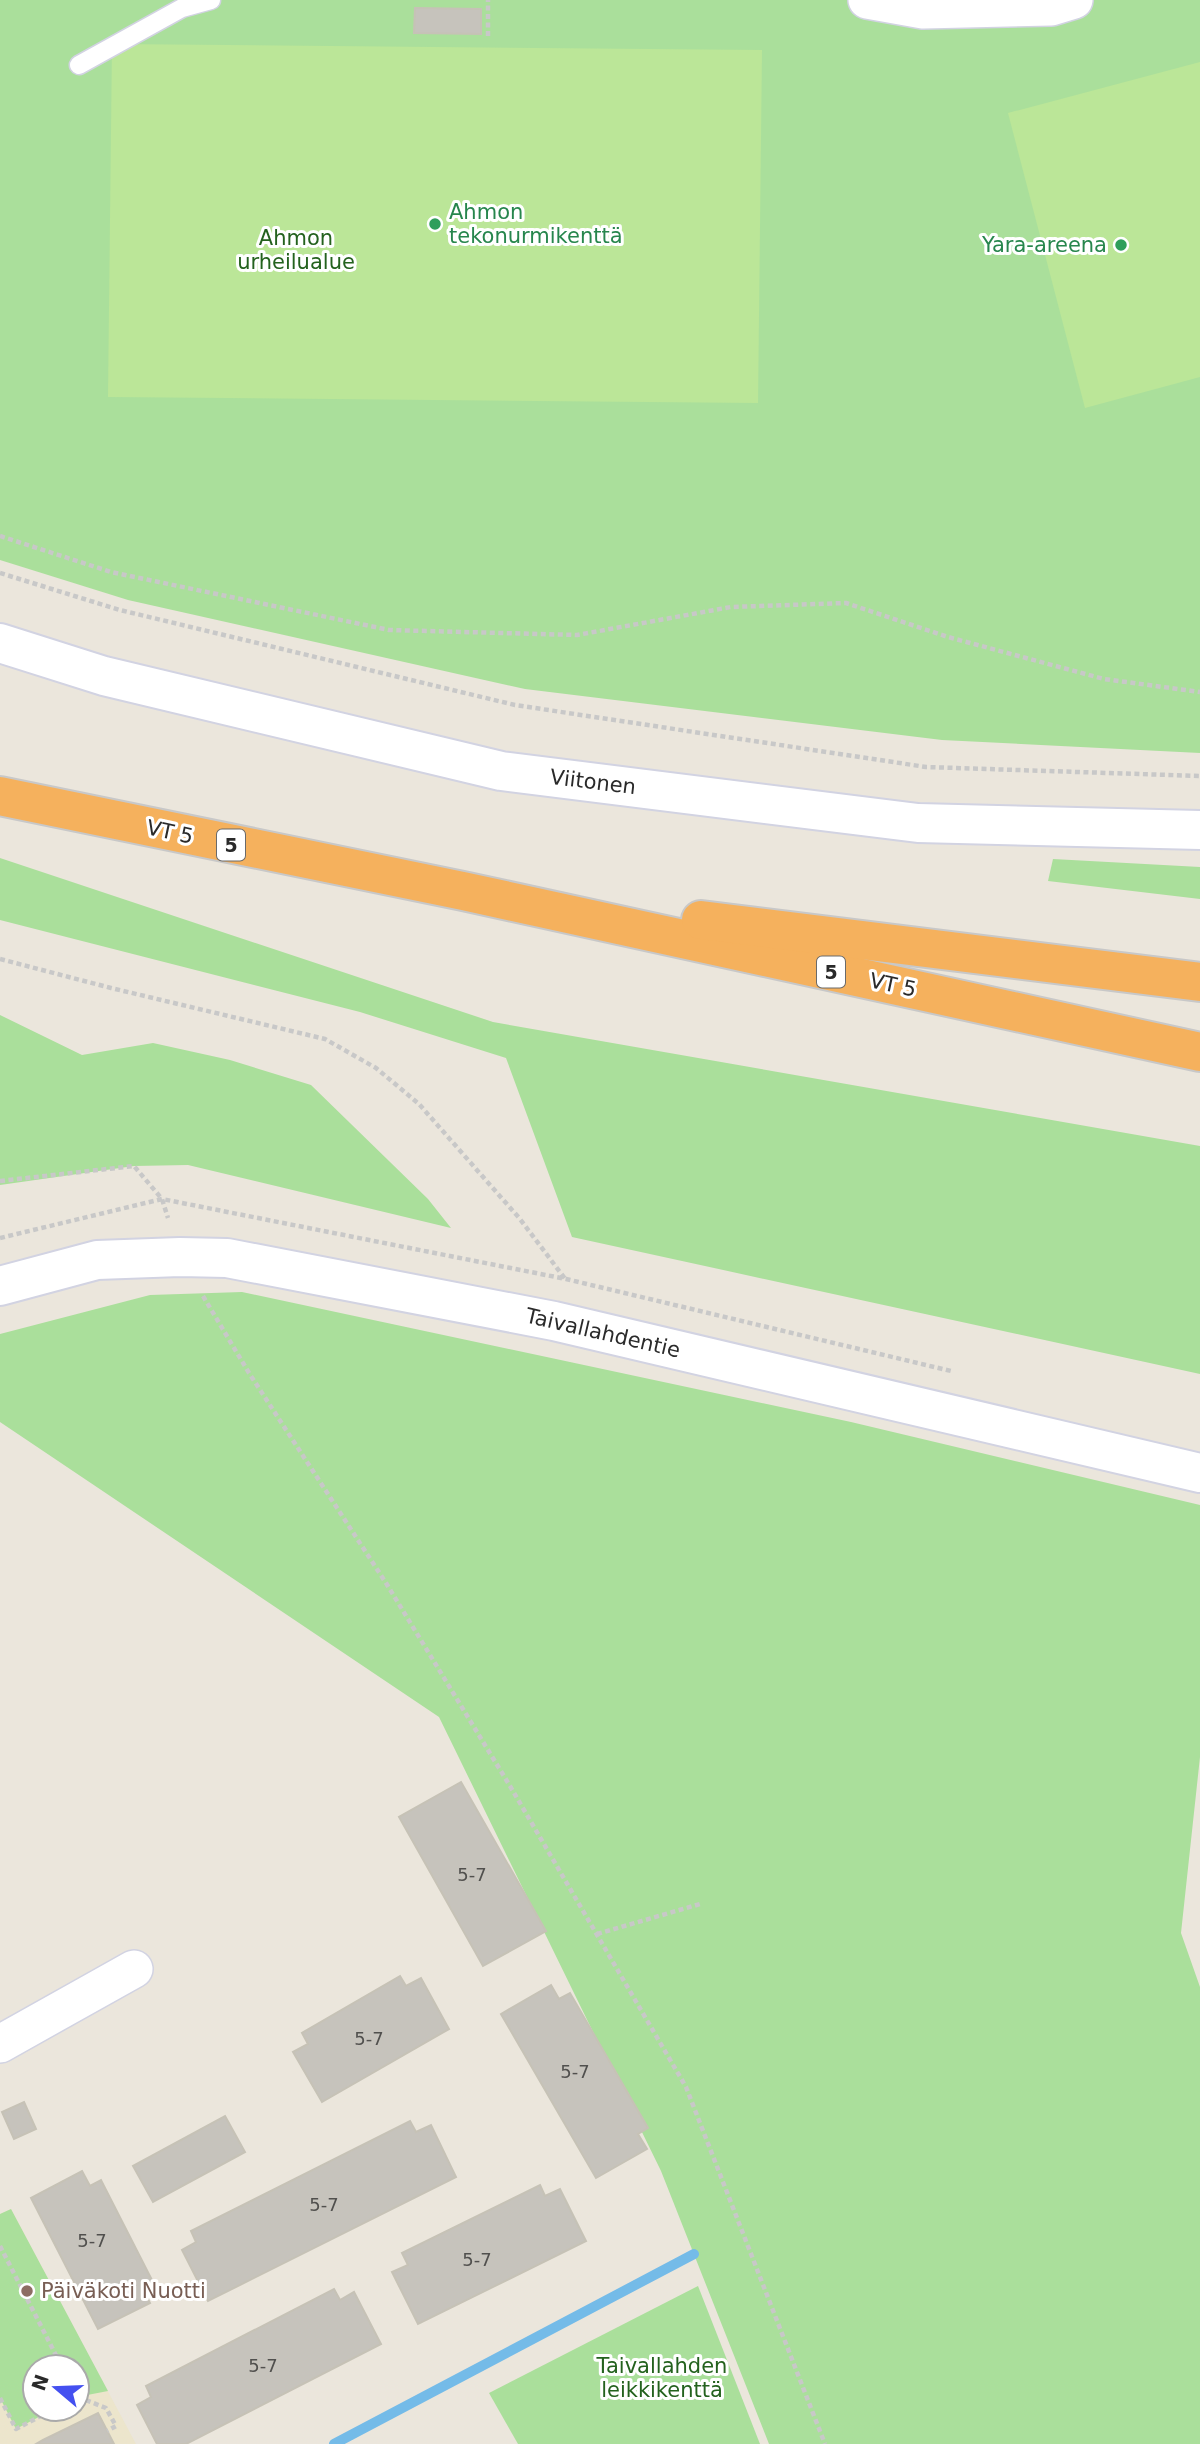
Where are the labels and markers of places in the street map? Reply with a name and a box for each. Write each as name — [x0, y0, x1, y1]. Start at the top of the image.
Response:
place label: Ahmon tekonurmikenttä — [449, 200, 623, 248]
marker: Ahmon tekonurmikenttä — [427, 216, 443, 232]
place label: Yara-areena — [981, 233, 1107, 257]
marker: Yara-areena — [1113, 237, 1129, 253]
place label: Päiväkoti Nuotti — [41, 2279, 206, 2303]
marker: Päiväkoti Nuotti — [19, 2283, 35, 2299]

